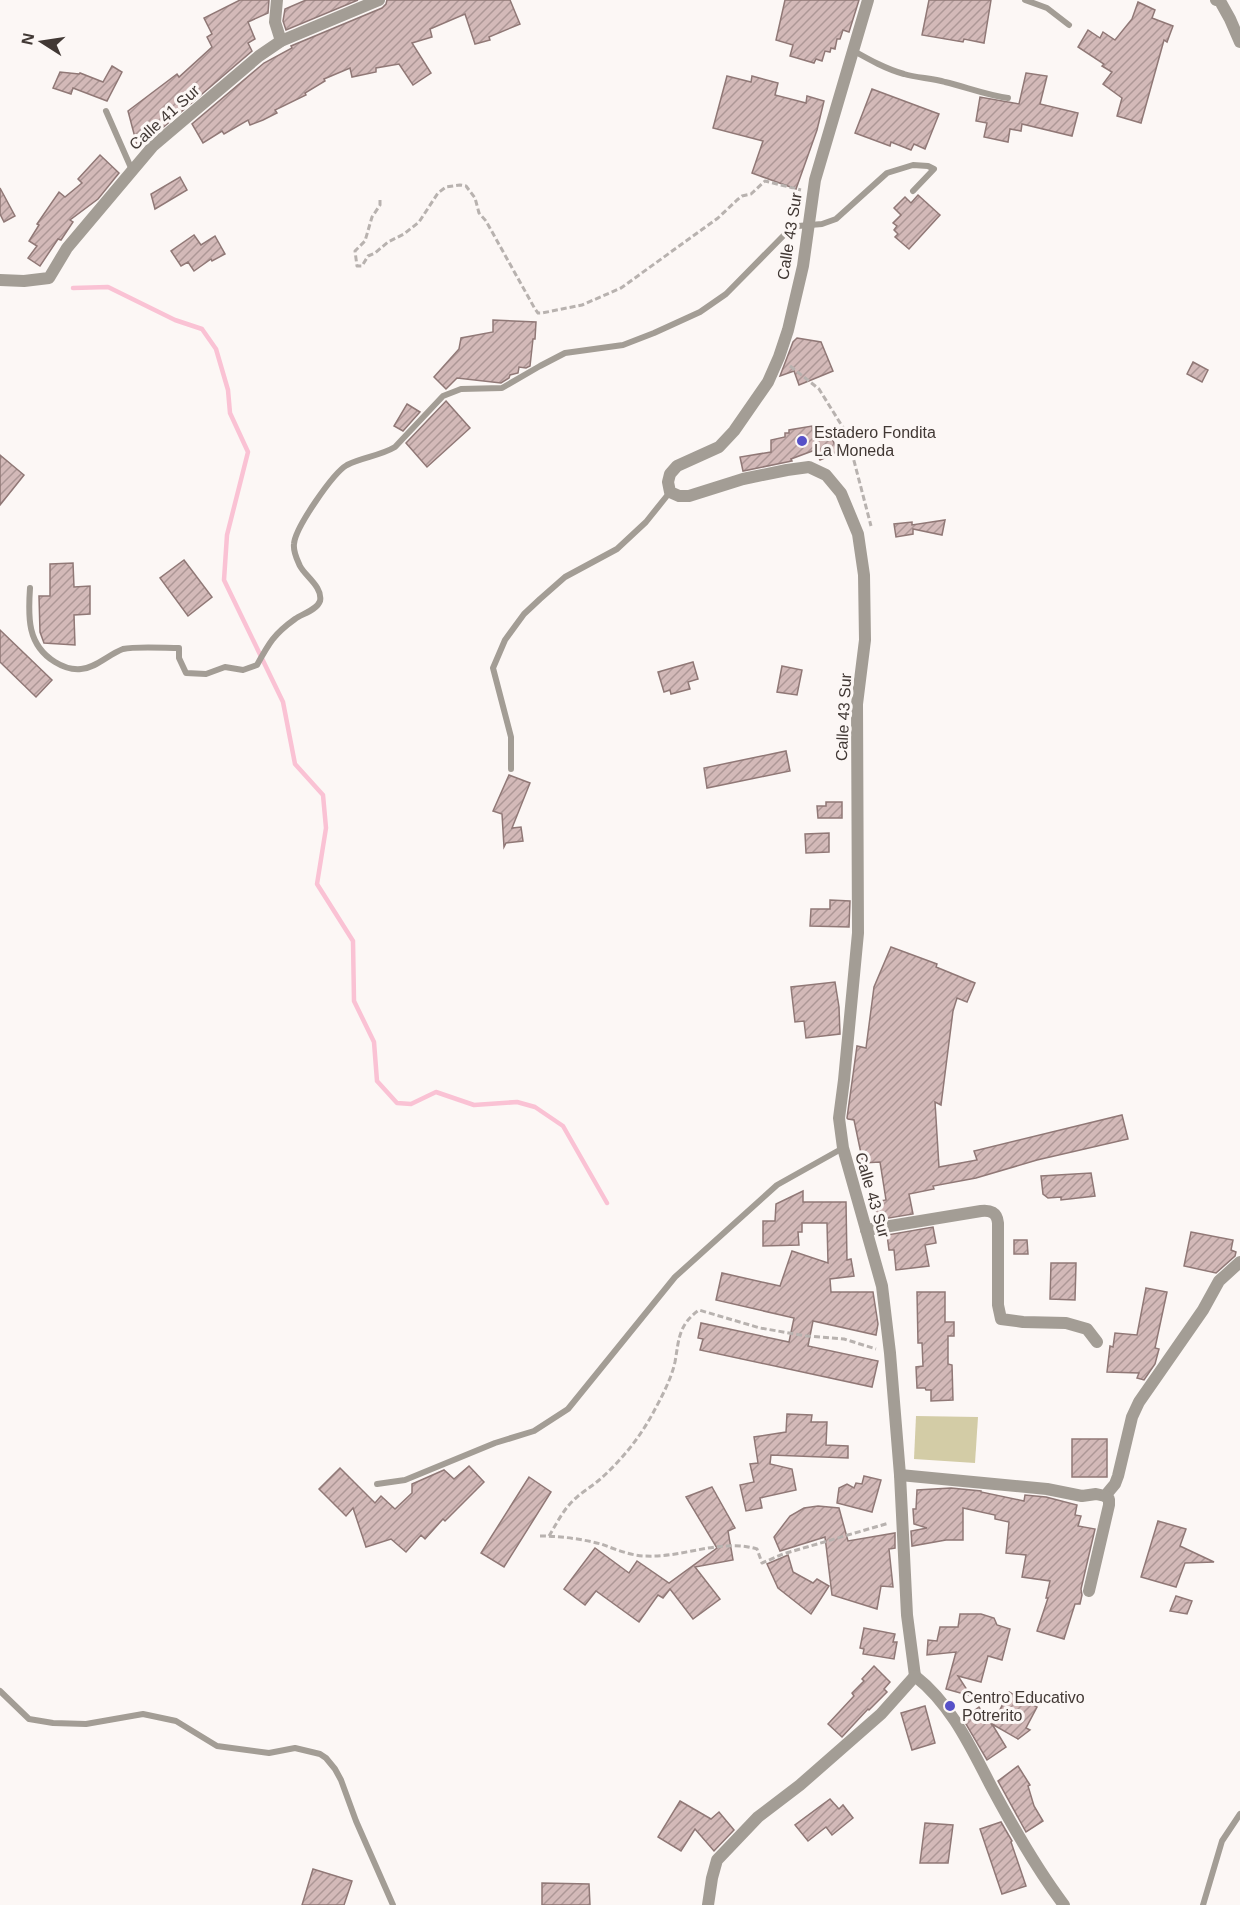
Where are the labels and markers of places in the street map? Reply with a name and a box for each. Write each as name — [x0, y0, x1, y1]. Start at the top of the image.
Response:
place label: Estadero Fondita La Moneda — [814, 424, 936, 459]
marker: Estadero Fondita La Moneda — [795, 434, 809, 448]
place label: Centro Educativo Potrerito — [962, 1689, 1085, 1724]
marker: Centro Educativo Potrerito — [943, 1699, 957, 1713]

